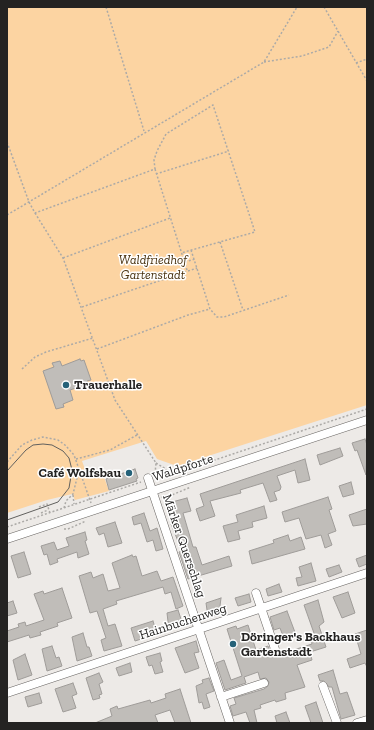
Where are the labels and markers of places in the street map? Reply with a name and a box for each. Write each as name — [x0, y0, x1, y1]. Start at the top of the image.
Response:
place label: Trauerhalle — [74, 377, 142, 393]
marker: Trauerhalle — [61, 380, 71, 390]
place label: Café Wolfsbau — [39, 465, 121, 481]
marker: Café Wolfsbau — [124, 468, 134, 478]
place label: Döringer's Backhaus Gartenstadt — [241, 629, 360, 660]
marker: Döringer's Backhaus Gartenstadt — [228, 639, 238, 649]

